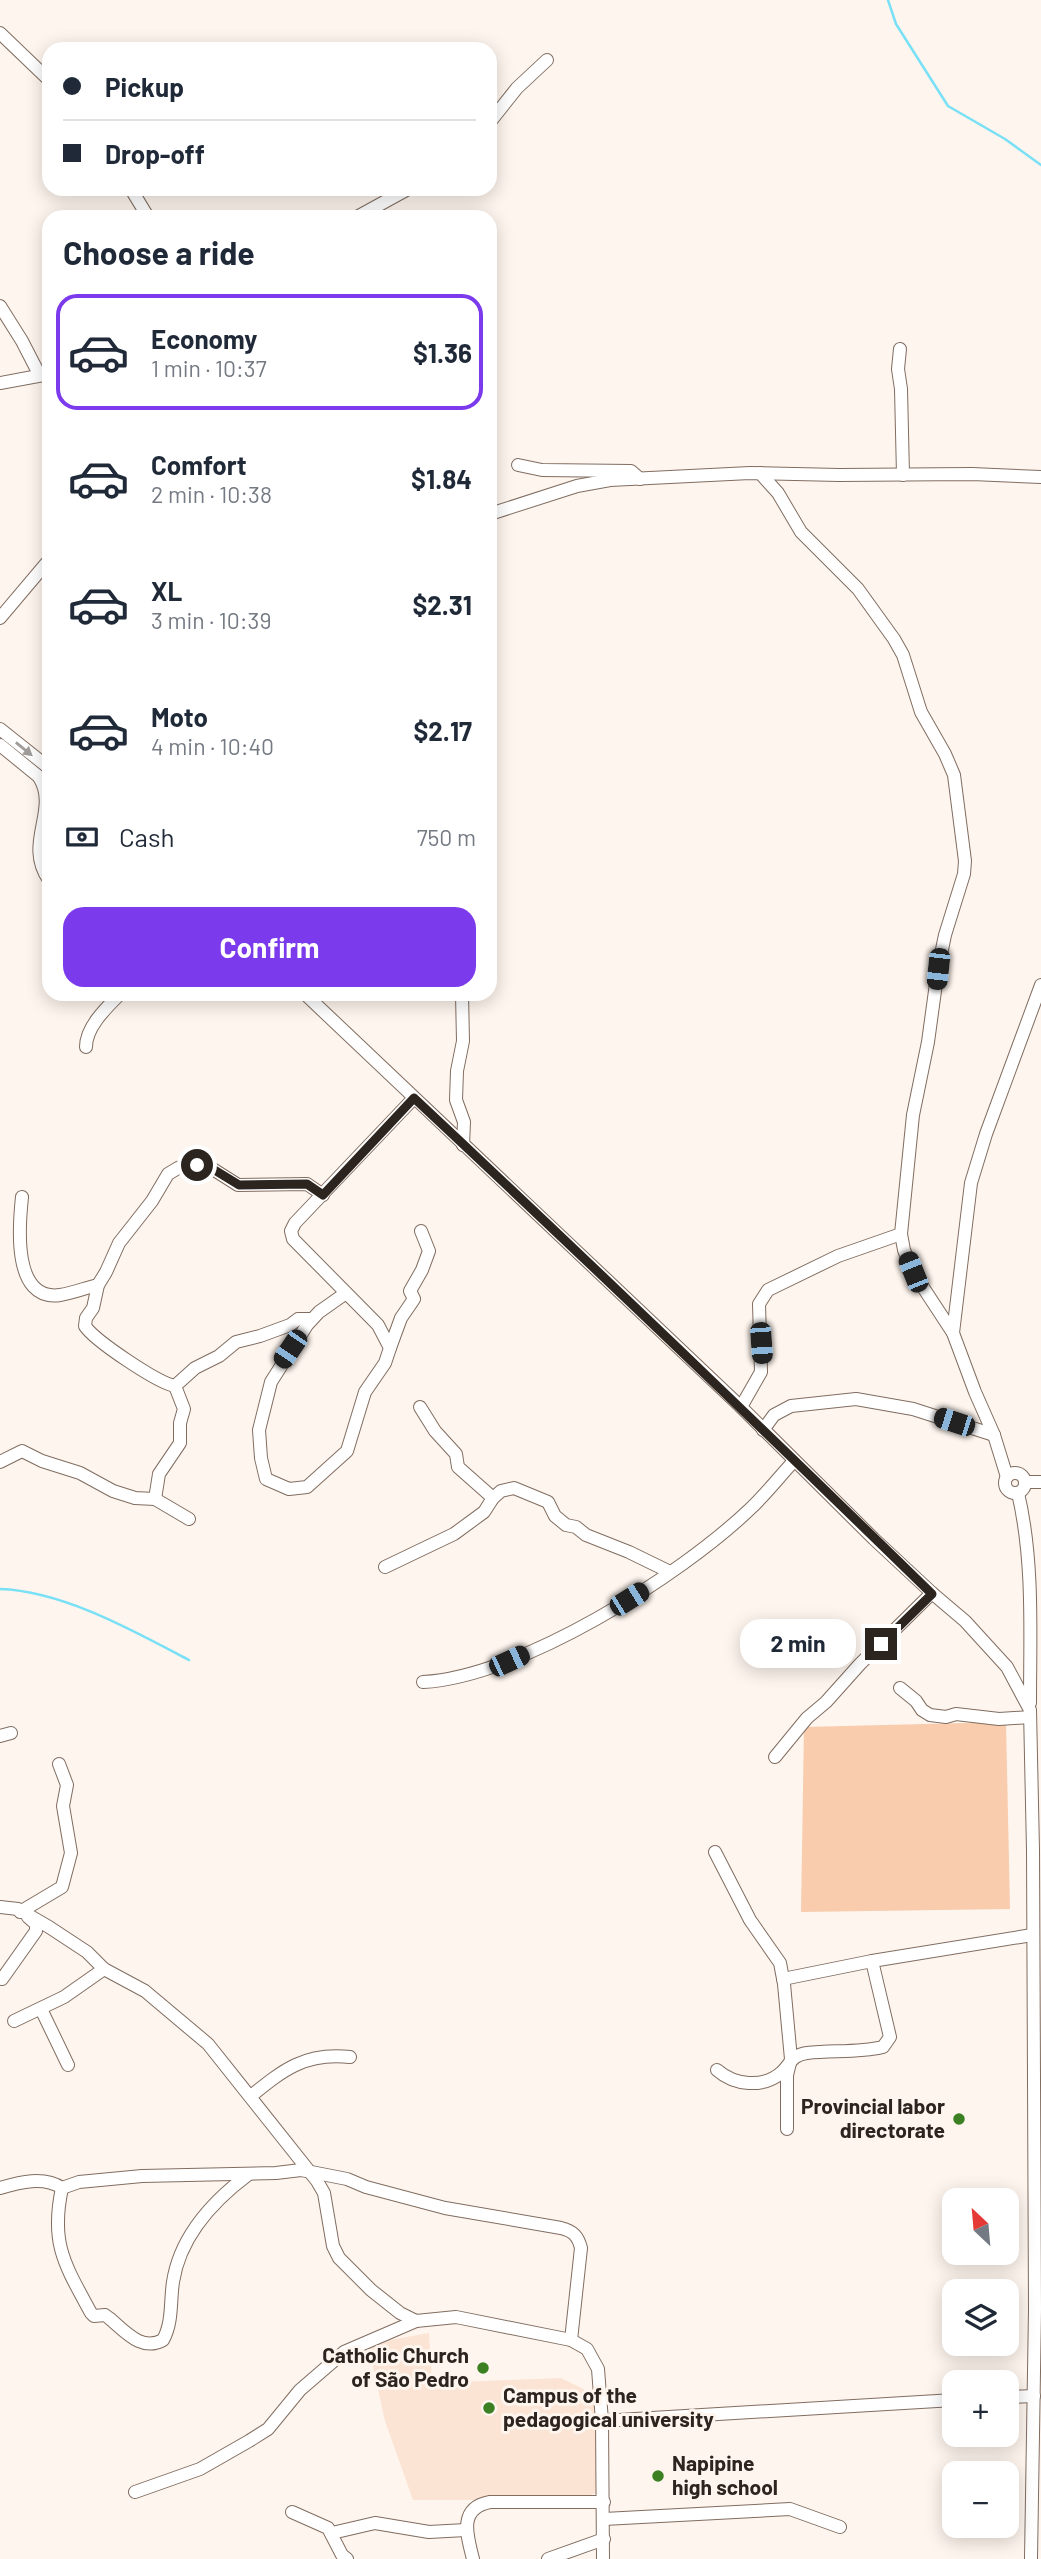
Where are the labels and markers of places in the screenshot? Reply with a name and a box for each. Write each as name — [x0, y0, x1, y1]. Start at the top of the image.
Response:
place label: Provincial labor directorate — [801, 2093, 945, 2142]
marker: Provincial labor directorate — [951, 2111, 967, 2127]
place label: Catholic Church of São Pedro — [322, 2342, 469, 2391]
marker: Catholic Church of São Pedro — [475, 2360, 491, 2376]
place label: Campus of the pedagogical university — [503, 2382, 714, 2431]
marker: Campus of the pedagogical university — [481, 2400, 497, 2416]
place label: Napipine high school — [672, 2450, 778, 2499]
marker: Napipine high school — [650, 2468, 666, 2484]

